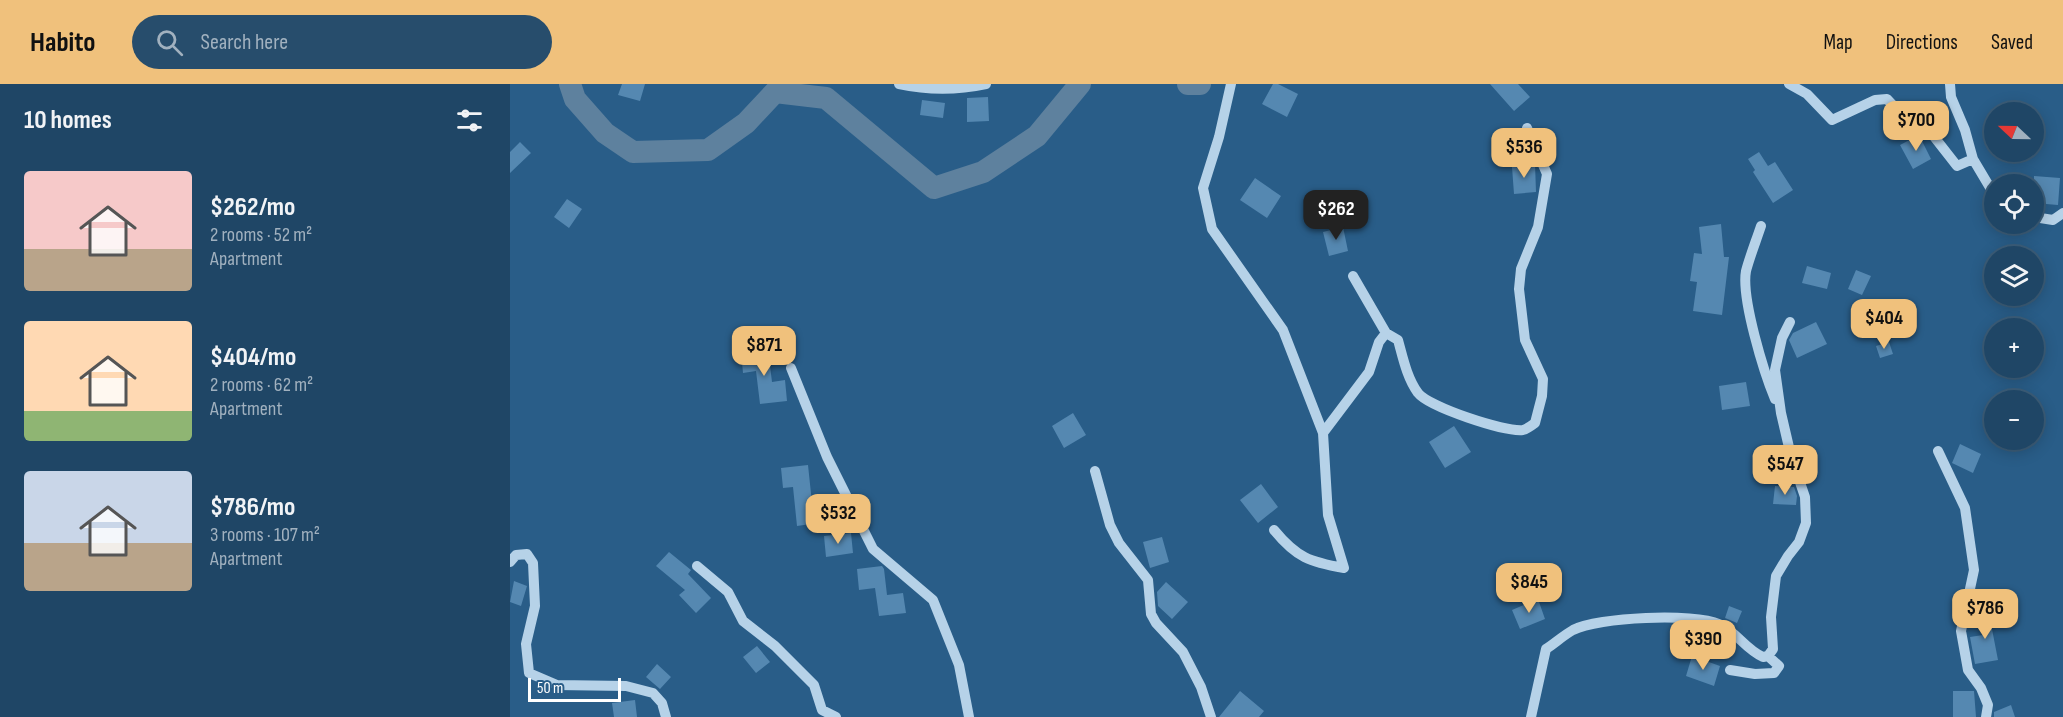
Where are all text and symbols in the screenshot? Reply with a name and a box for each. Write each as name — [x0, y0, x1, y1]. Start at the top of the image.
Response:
search box — [132, 15, 552, 69]
text: Habito — [30, 26, 96, 59]
icon: search — [153, 26, 186, 59]
text: Search here — [201, 29, 288, 56]
text: Map — [1823, 30, 1853, 55]
text: Directions — [1886, 30, 1958, 55]
text: Saved — [1991, 30, 2033, 55]
pin: $700 — [1880, 101, 1952, 152]
north arrow — [1984, 102, 2044, 162]
map controls — [1984, 102, 2044, 450]
icon: filters — [453, 104, 486, 137]
text: 10 homes — [24, 105, 112, 136]
text: $700 — [1897, 108, 1935, 132]
pin: $536 — [1488, 128, 1560, 179]
text: $536 — [1505, 135, 1543, 159]
button: locate — [1984, 174, 2044, 234]
pin: $262 — [1300, 190, 1372, 241]
text: $262/mo — [210, 192, 295, 223]
icon: home — [72, 195, 144, 267]
text: $262 — [1317, 197, 1355, 221]
text: 2 rooms · 52 m² — [210, 223, 312, 247]
button: layers — [1984, 246, 2044, 306]
text: Apartment — [210, 247, 283, 271]
pin: $404 — [1848, 299, 1920, 350]
text: $404 — [1865, 306, 1903, 330]
button: + — [1984, 318, 2044, 378]
pin: $871 — [728, 326, 800, 377]
text: $871 — [746, 333, 782, 357]
text: $404/mo — [210, 342, 296, 373]
icon: home — [72, 345, 144, 417]
text: 2 rooms · 62 m² — [210, 373, 313, 397]
button: − — [1984, 390, 2044, 450]
text: Apartment — [210, 397, 283, 421]
pin: $547 — [1749, 445, 1821, 496]
text: $547 — [1767, 452, 1803, 476]
text: $786/mo — [210, 492, 295, 523]
pin: $532 — [802, 494, 874, 545]
icon: home — [72, 495, 144, 567]
text: $532 — [820, 501, 856, 525]
text: 3 rooms · 107 m² — [210, 523, 320, 547]
text: Apartment — [210, 547, 283, 571]
pin: $845 — [1493, 563, 1565, 614]
text: $845 — [1510, 570, 1548, 594]
pin: $786 — [1949, 589, 2021, 640]
text: $786 — [1966, 596, 2004, 620]
pin: $390 — [1667, 620, 1739, 671]
text: $390 — [1684, 627, 1722, 651]
scale bar — [528, 675, 621, 702]
text: 50 m — [537, 679, 563, 698]

